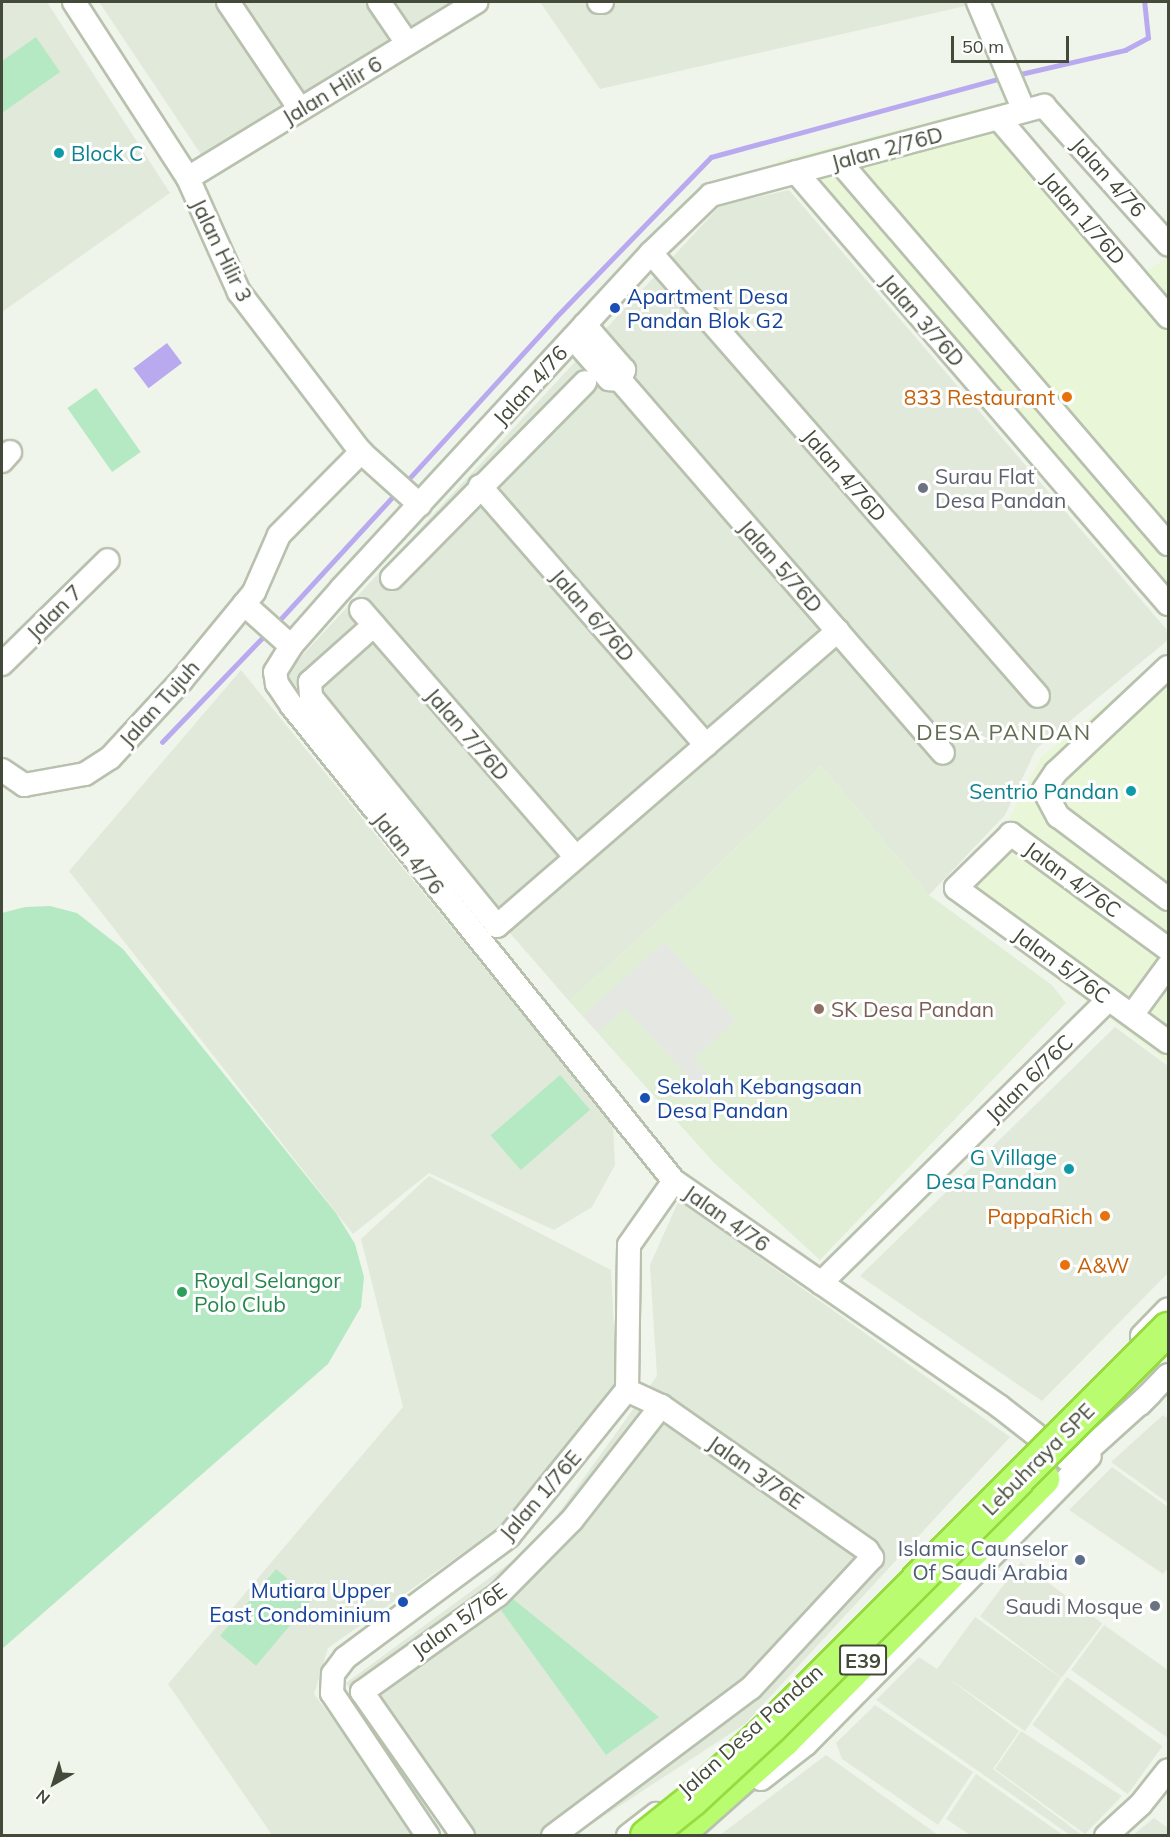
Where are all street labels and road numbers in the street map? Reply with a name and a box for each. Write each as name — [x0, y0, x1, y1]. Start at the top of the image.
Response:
street label: Jalan Hilir 6 — [278, 50, 386, 130]
street label: Jalan 2/76D — [828, 121, 946, 175]
street label: Jalan 4/76 — [1067, 132, 1151, 222]
street label: Jalan 1/76D — [1037, 167, 1131, 269]
street label: Jalan Hilir 3 — [186, 194, 258, 306]
street label: Jalan 3/76D — [876, 269, 970, 371]
street label: Jalan 4/76 — [488, 340, 572, 430]
street label: Jalan 4/76D — [798, 424, 892, 526]
street label: Jalan 5/76D — [734, 515, 828, 617]
street label: Jalan 6/76D — [546, 564, 640, 666]
street label: Jalan 7 — [21, 579, 87, 645]
street label: Jalan Tujuh — [114, 655, 204, 751]
street label: Jalan 7/76D — [421, 683, 515, 785]
street label: Jalan 4/76 — [368, 807, 450, 899]
street label: Jalan 4/76C — [1020, 836, 1126, 922]
street label: Jalan 5/76C — [1009, 922, 1115, 1008]
street label: Jalan 6/76C — [980, 1029, 1078, 1127]
street label: Jalan 4/76 — [679, 1179, 775, 1257]
street label: Lebuhraya SPE — [977, 1398, 1099, 1520]
street label: Jalan 3/76E — [703, 1430, 809, 1514]
street label: Jalan 1/76E — [494, 1445, 586, 1545]
street label: Jalan 5/76E — [407, 1577, 511, 1663]
road number: E39 — [839, 1643, 887, 1677]
street label: Jalan Desa Pandan — [672, 1658, 828, 1802]

